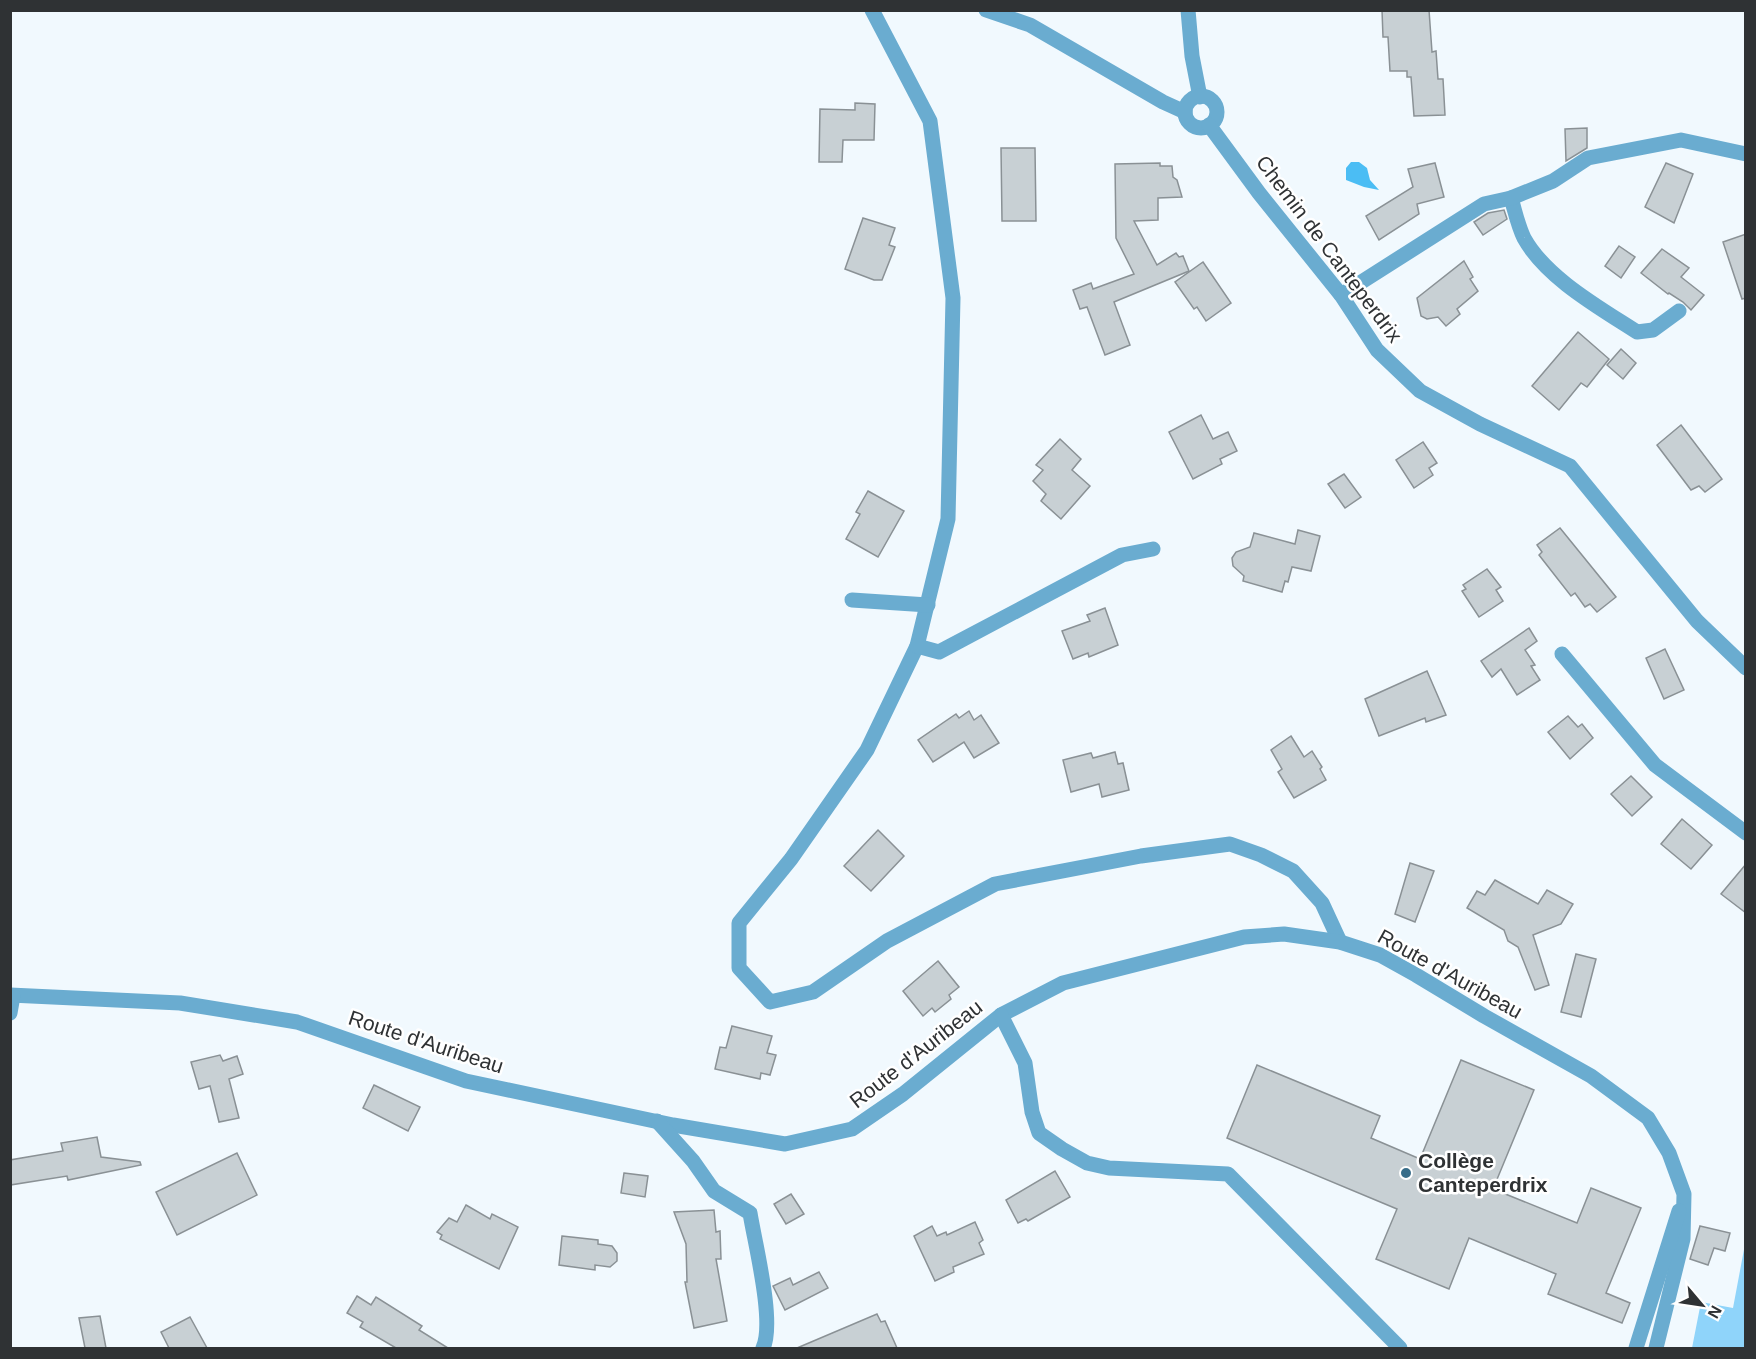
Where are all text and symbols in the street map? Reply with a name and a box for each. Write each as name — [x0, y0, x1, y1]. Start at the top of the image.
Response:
street label: Chemin de Canteperdrix — [1252, 151, 1407, 347]
street label: Route d'Auribeau — [1374, 924, 1526, 1023]
street label: Route d'Auribeau — [845, 995, 986, 1112]
street label: Route d'Auribeau — [346, 1006, 507, 1077]
place label: Collège Canteperdrix — [1418, 1149, 1548, 1196]
marker: Collège Canteperdrix — [1399, 1166, 1413, 1180]
north arrow — [1672, 1275, 1732, 1335]
text: N — [1704, 1303, 1725, 1321]

